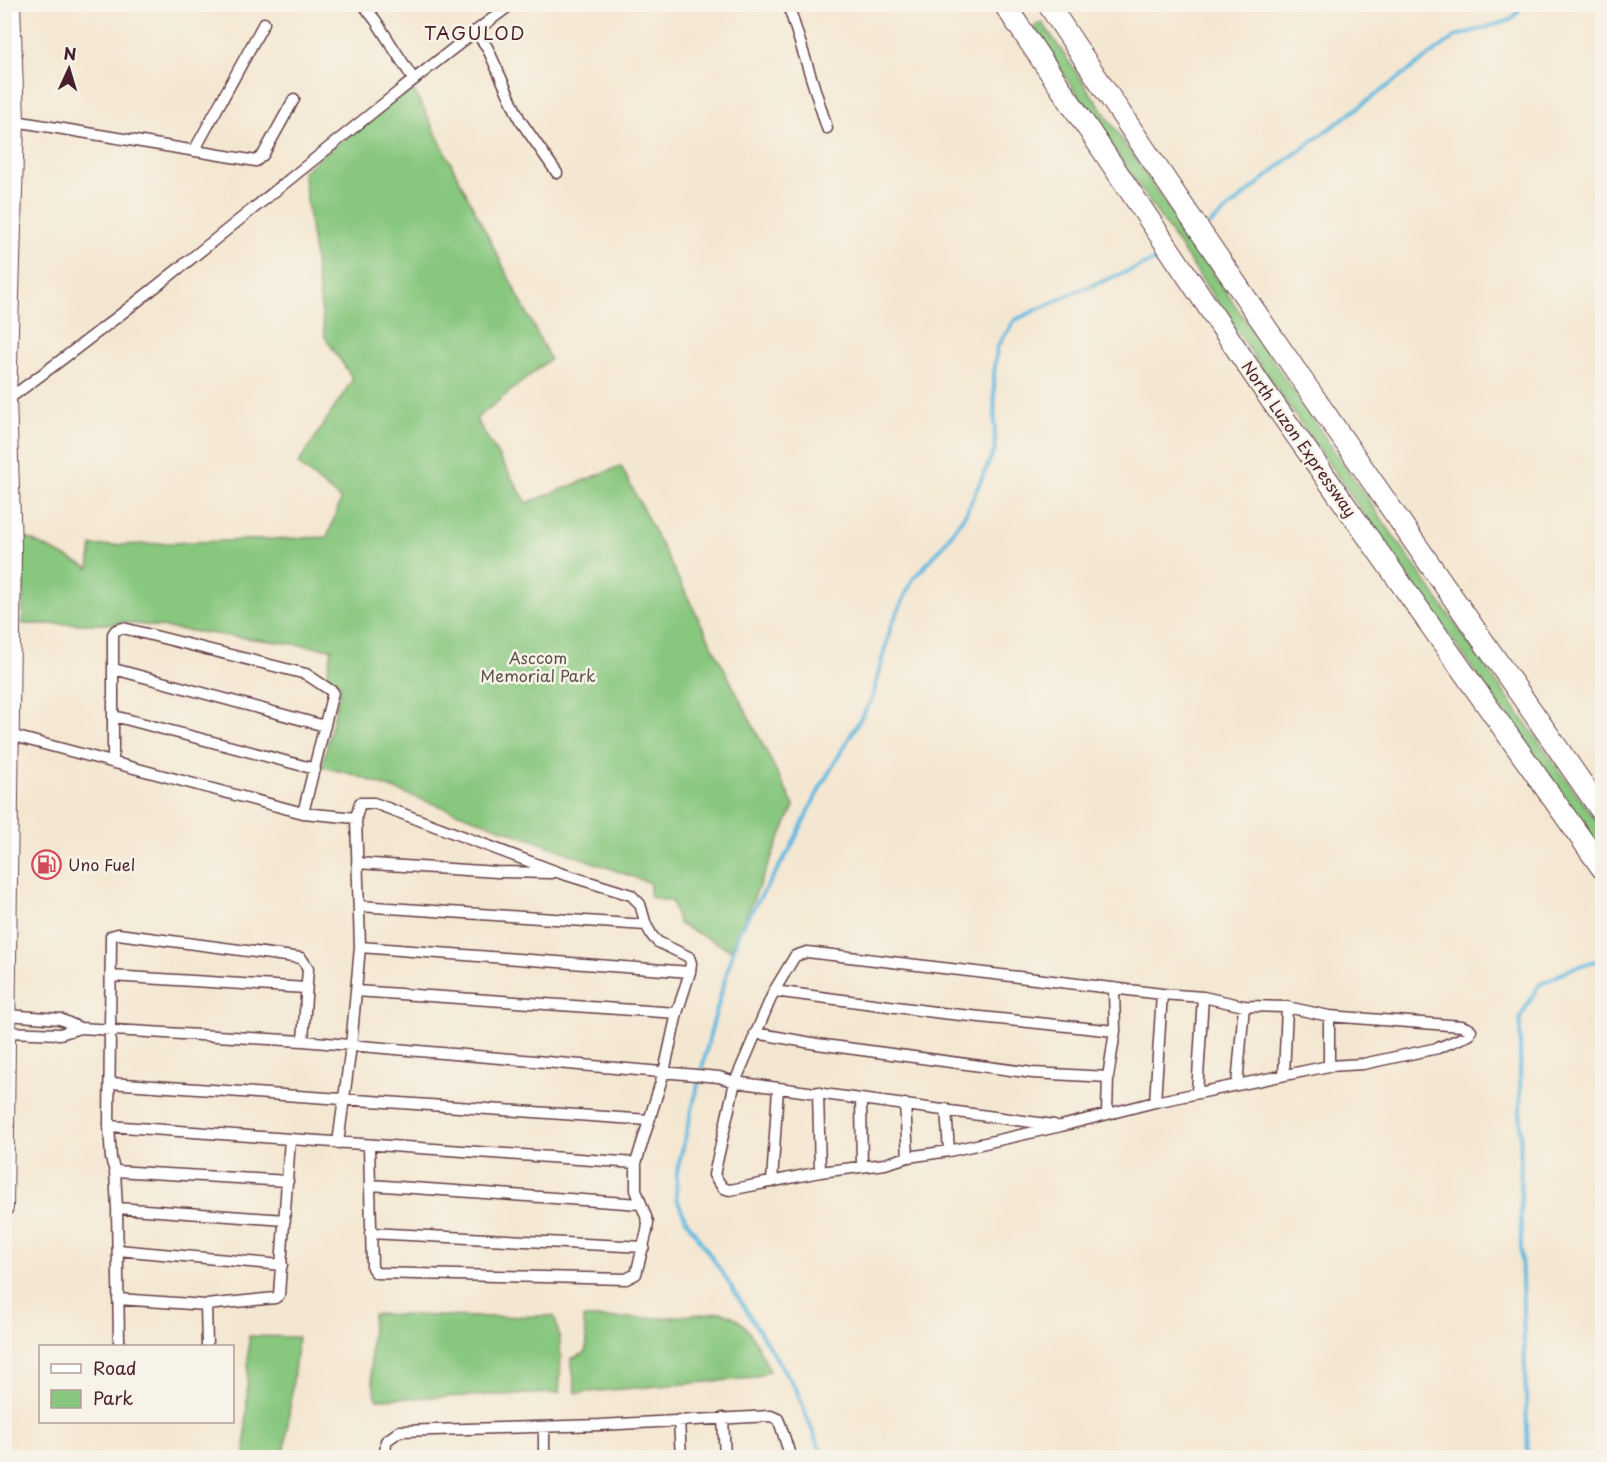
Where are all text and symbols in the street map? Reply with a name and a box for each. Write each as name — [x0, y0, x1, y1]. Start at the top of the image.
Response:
district label: TAGULOD — [424, 19, 526, 46]
north arrow — [39, 39, 99, 99]
text: N — [63, 41, 77, 65]
street label: North Luzon Expressway — [1237, 355, 1363, 522]
park label: Asccom Memorial Park — [480, 645, 596, 687]
fuel station icon: Uno Fuel — [31, 849, 63, 881]
place label: Uno Fuel — [68, 852, 135, 876]
legend — [39, 1345, 234, 1423]
text: Road — [93, 1354, 137, 1381]
text: Park — [93, 1384, 133, 1411]

